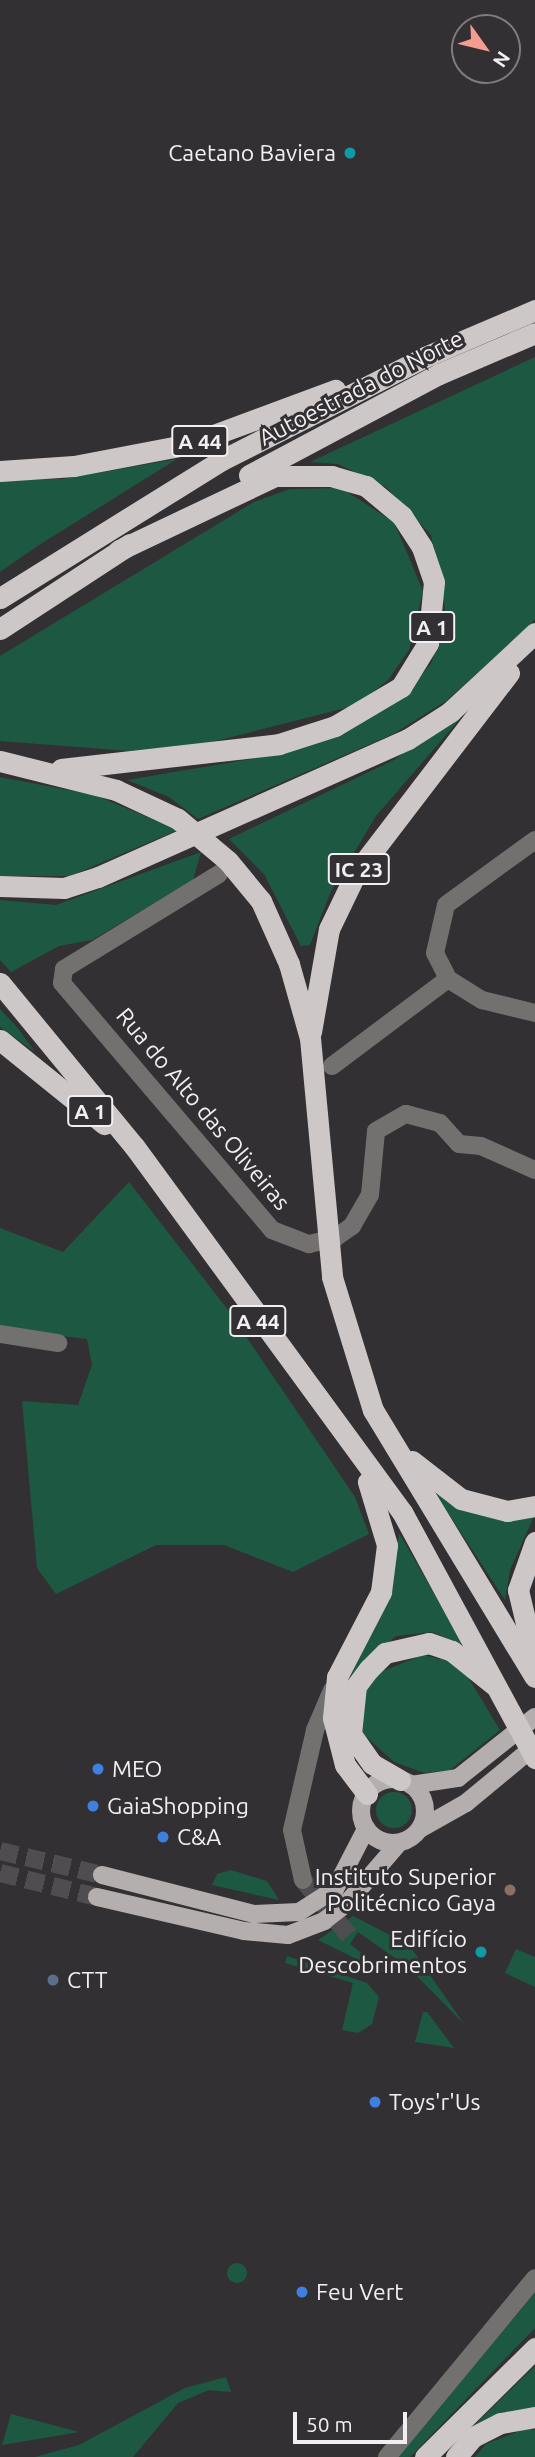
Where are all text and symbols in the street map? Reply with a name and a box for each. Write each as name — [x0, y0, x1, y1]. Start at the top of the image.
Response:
north arrow — [451, 14, 521, 84]
text: N — [489, 48, 515, 72]
place label: Caetano Baviera — [168, 139, 336, 167]
marker: Caetano Baviera — [342, 145, 358, 161]
street label: Autoestrada do Norte — [254, 324, 468, 452]
road number: A 44 — [170, 424, 230, 458]
road number: A 1 — [408, 610, 457, 644]
road number: IC 23 — [328, 852, 390, 886]
street label: Rua do Alto das Oliveiras — [110, 1002, 296, 1216]
road number: A 1 — [66, 1094, 114, 1128]
road number: A 44 — [228, 1304, 288, 1338]
place label: MEO — [112, 1755, 162, 1783]
marker: MEO — [90, 1761, 106, 1777]
place label: GaiaShopping — [107, 1792, 249, 1820]
marker: GaiaShopping — [85, 1798, 101, 1814]
place label: C&A — [177, 1823, 221, 1851]
marker: C&A — [155, 1829, 171, 1845]
place label: Instituto Superior Politécnico Gaya — [315, 1863, 496, 1917]
marker: Instituto Superior Politécnico Gaya — [502, 1882, 518, 1898]
place label: Edifício Descobrimentos — [298, 1925, 467, 1979]
marker: Edifício Descobrimentos — [473, 1944, 489, 1960]
place label: CTT — [67, 1966, 108, 1994]
marker: CTT — [45, 1972, 61, 1988]
place label: Toys'r'Us — [389, 2088, 480, 2116]
marker: Toys'r'Us — [367, 2094, 383, 2110]
place label: Feu Vert — [316, 2278, 403, 2306]
marker: Feu Vert — [294, 2284, 310, 2300]
scale bar — [297, 2398, 411, 2442]
text: 50 m — [306, 2412, 353, 2436]

